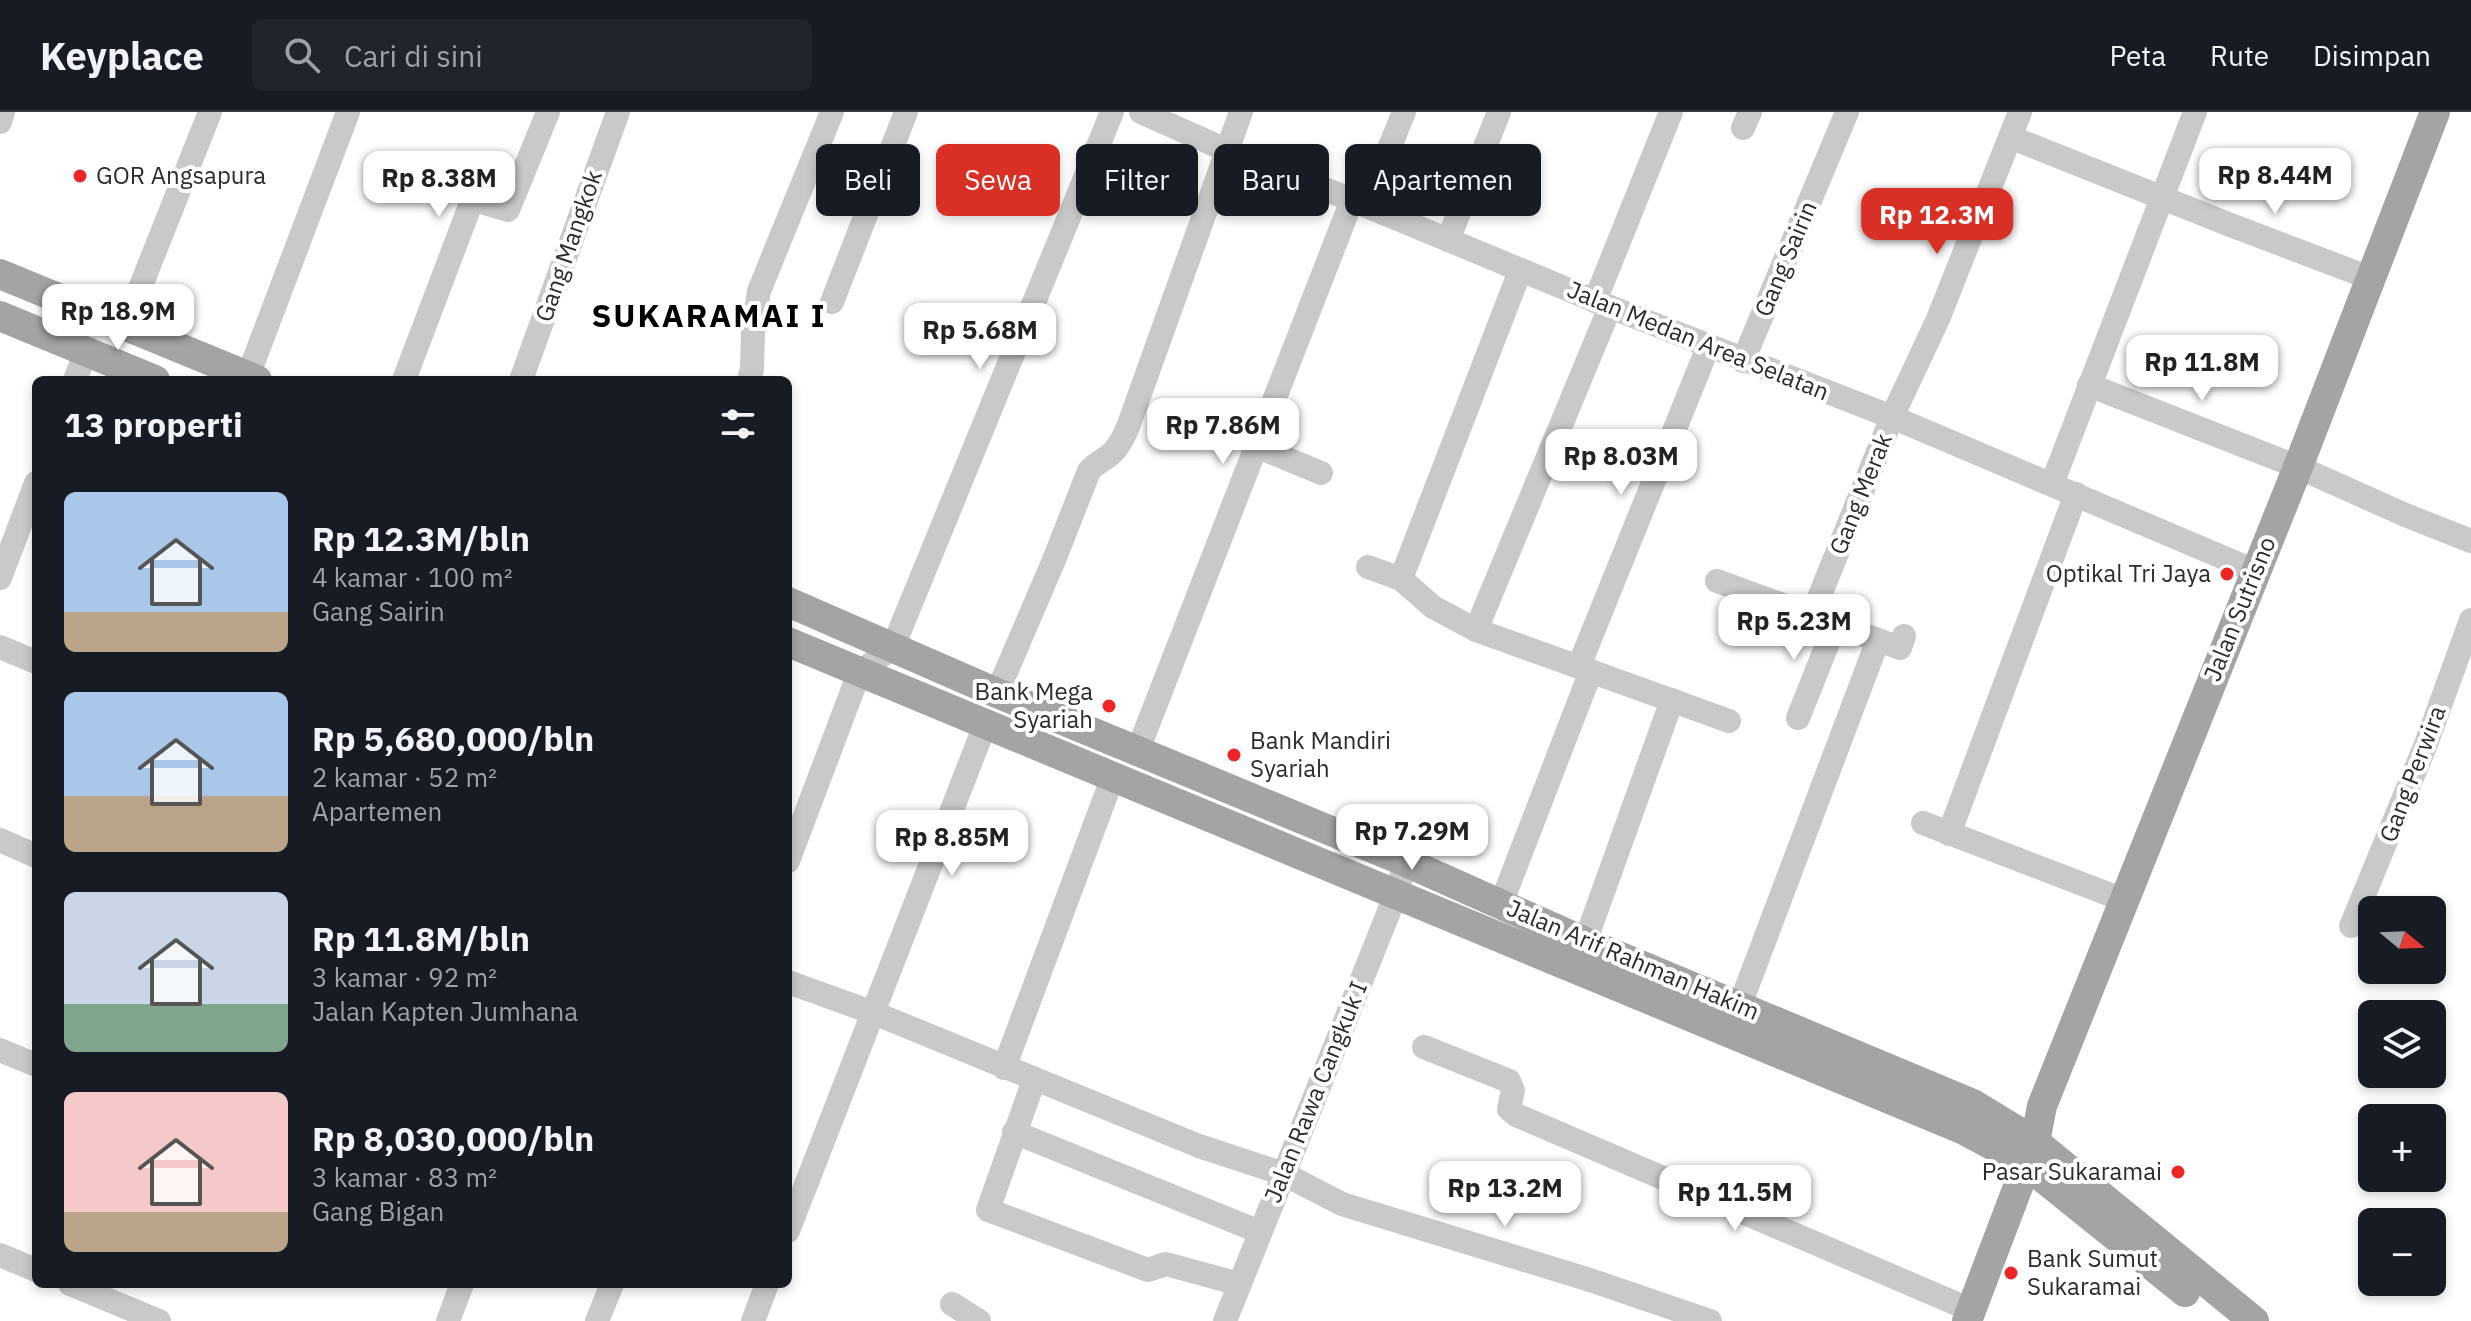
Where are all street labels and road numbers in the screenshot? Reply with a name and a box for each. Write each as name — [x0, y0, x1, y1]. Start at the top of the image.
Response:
street label: Gang Mangkok — [527, 165, 609, 326]
street label: Gang Sairin — [1746, 196, 1824, 321]
street label: Jalan Medan Area Selatan — [1563, 273, 1834, 407]
street label: Gang Merak — [1821, 428, 1899, 559]
street label: Jalan Sutrisno — [2196, 532, 2283, 686]
street label: Gang Perwira — [2371, 701, 2453, 846]
street label: Jalan Arif Rahman Hakim — [1502, 891, 1765, 1027]
street label: Jalan Rawa Cangkuk I — [1256, 976, 1374, 1207]

